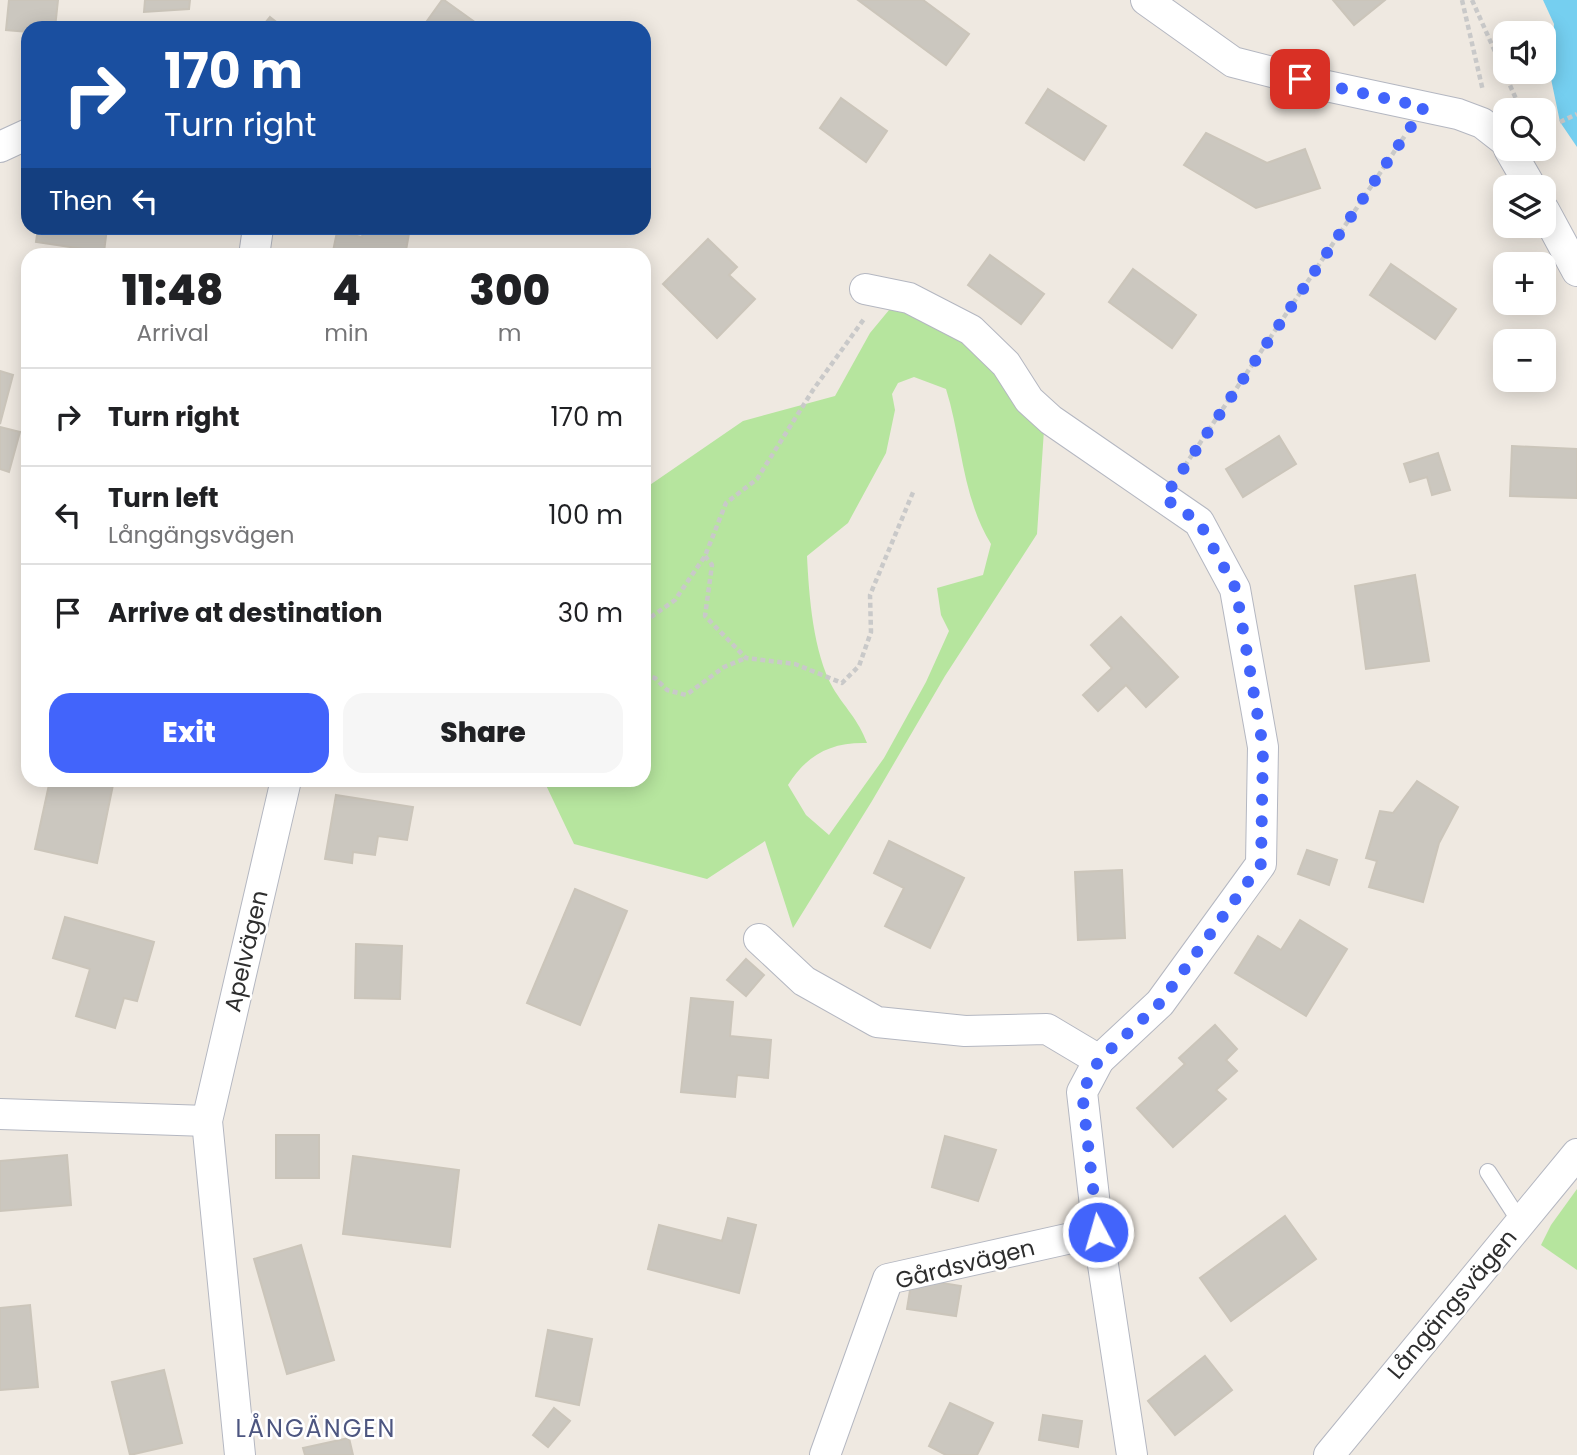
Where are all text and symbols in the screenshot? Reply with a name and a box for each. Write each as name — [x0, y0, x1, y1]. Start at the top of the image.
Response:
map controls — [1493, 21, 1556, 392]
button: sound — [1493, 21, 1556, 84]
text: 170 m — [164, 37, 303, 105]
icon: right — [49, 49, 140, 140]
pin — [1270, 49, 1330, 109]
icon: arrive — [1281, 60, 1319, 98]
button: search — [1493, 98, 1556, 161]
text: Turn right — [164, 102, 316, 147]
button: layers — [1493, 175, 1556, 238]
icon: left — [126, 182, 164, 220]
text: Then — [49, 183, 112, 219]
button: + — [1493, 252, 1556, 315]
text: 11:48 — [122, 261, 224, 320]
text: 4 — [332, 261, 361, 320]
text: 300 — [469, 261, 550, 320]
text: Arrival — [136, 317, 209, 349]
text: min — [324, 317, 368, 349]
text: m — [498, 317, 522, 349]
button: − — [1493, 329, 1556, 392]
icon: right — [49, 398, 87, 436]
text: Turn right — [108, 399, 240, 435]
text: 170 m — [550, 399, 623, 435]
text: Turn left — [108, 480, 219, 516]
icon: left — [49, 496, 87, 534]
text: 100 m — [548, 497, 623, 533]
text: Långängsvägen — [108, 519, 295, 551]
icon: arrive — [49, 594, 87, 632]
text: Arrive at destination — [108, 595, 383, 631]
text: 30 m — [558, 595, 623, 631]
button: Exit — [49, 693, 329, 773]
button: Share — [343, 693, 623, 773]
street label: Apelvägen — [216, 887, 276, 1015]
position arrow — [1061, 1195, 1135, 1269]
street label: Långängsvägen — [1380, 1222, 1524, 1386]
street label: Gårdsvägen — [892, 1231, 1038, 1297]
district label: LÅNGÄNGEN — [236, 1412, 397, 1445]

